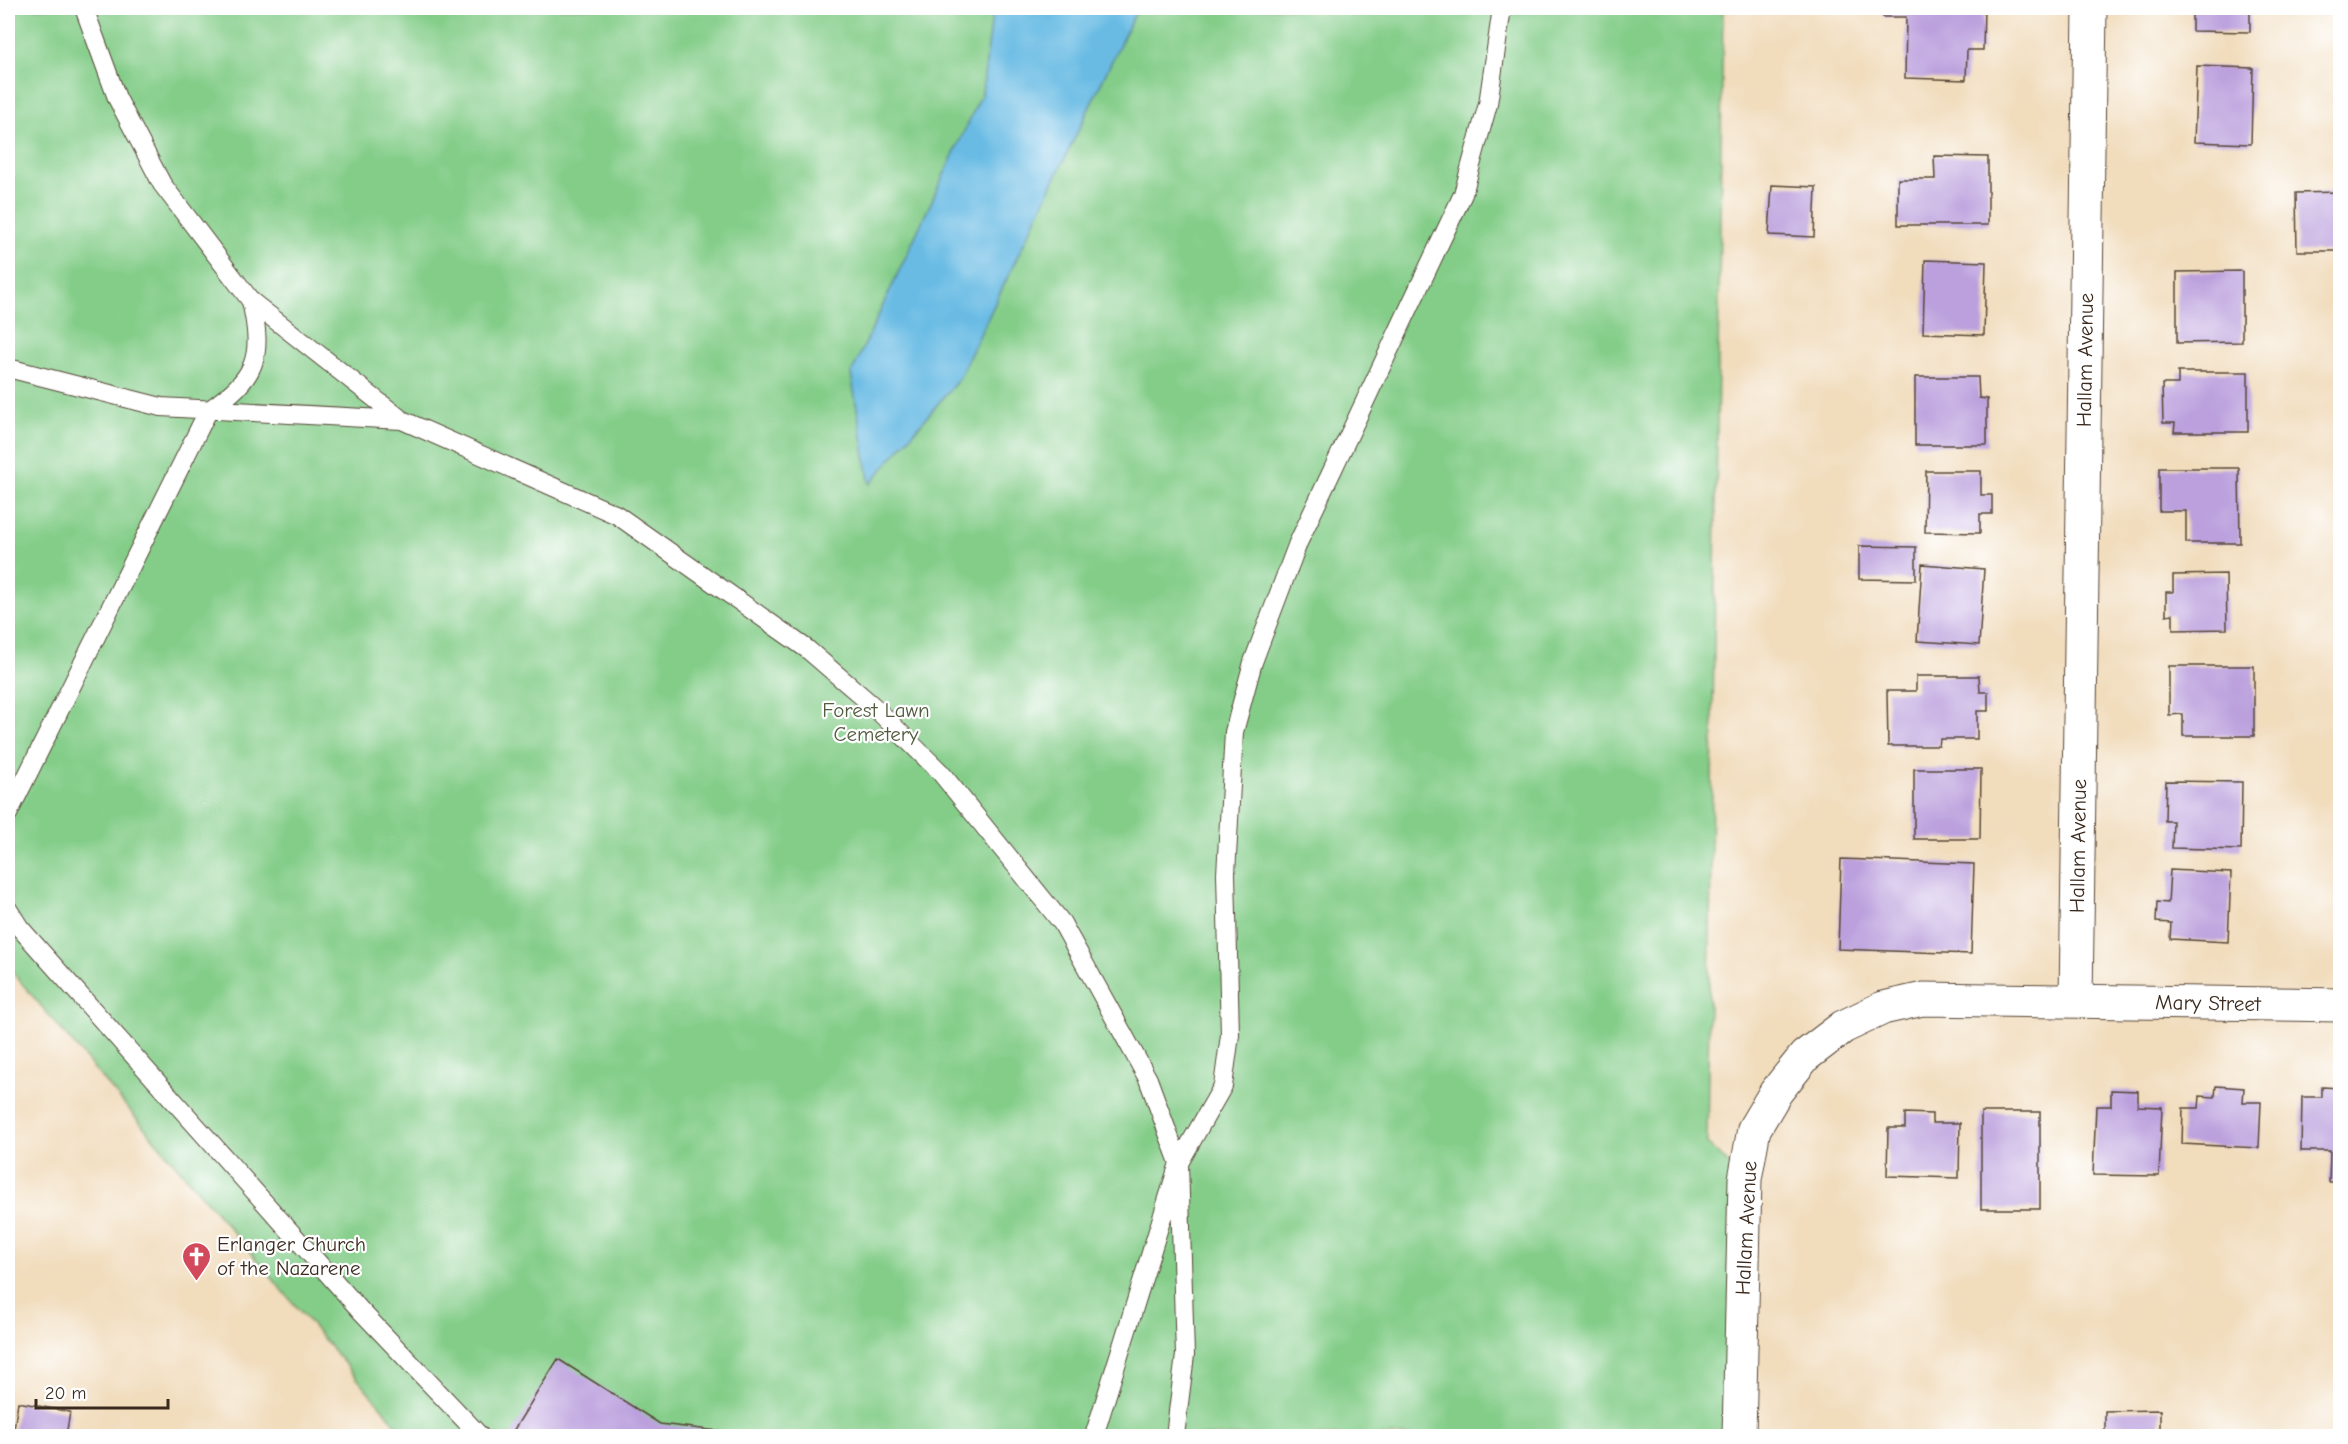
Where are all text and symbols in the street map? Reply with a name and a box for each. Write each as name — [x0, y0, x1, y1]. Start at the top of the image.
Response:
street label: Hallam Avenue — [2072, 293, 2098, 427]
park label: Forest Lawn Cemetery — [822, 698, 930, 746]
street label: Hallam Avenue — [2065, 779, 2091, 913]
street label: Mary Street — [2155, 990, 2262, 1016]
street label: Hallam Avenue — [1730, 1160, 1762, 1296]
place label: Erlanger Church of the Nazarene — [217, 1232, 366, 1280]
church icon: Erlanger Church of the Nazarene — [180, 1240, 212, 1282]
scale bar — [36, 1372, 168, 1410]
text: 20 m — [45, 1383, 86, 1404]

